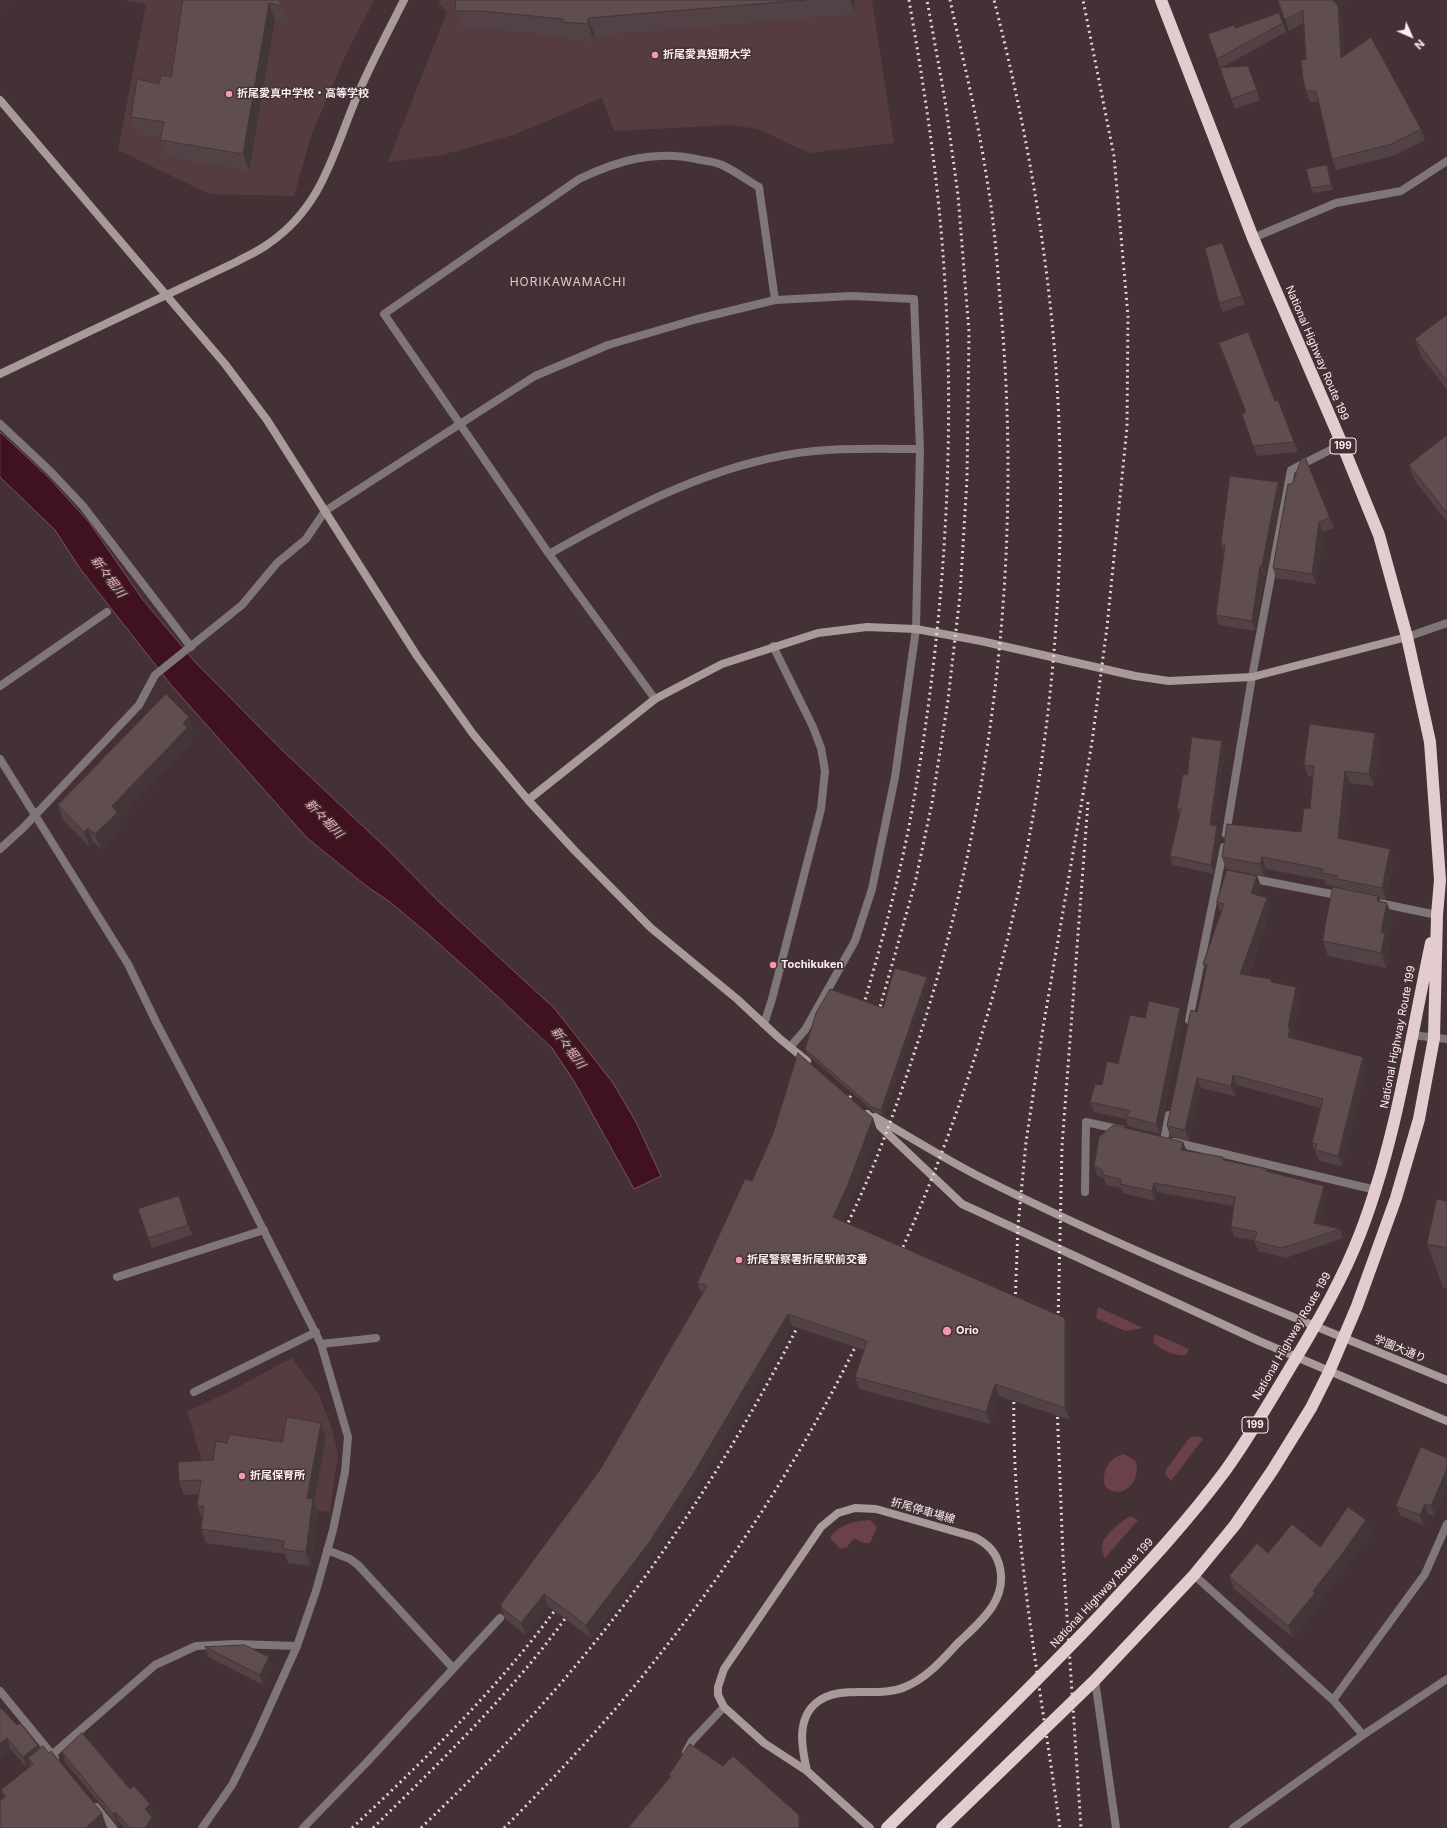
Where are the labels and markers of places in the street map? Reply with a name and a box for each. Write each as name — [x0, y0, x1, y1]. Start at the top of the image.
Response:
place label: 折尾愛真短期大学 — [663, 48, 751, 62]
marker: 折尾愛真短期大学 — [650, 50, 660, 60]
place label: 折尾愛真中学校・高等学校 — [237, 87, 369, 101]
marker: 折尾愛真中学校・高等学校 — [224, 89, 234, 99]
place label: Tochikuken — [781, 958, 843, 972]
marker: Tochikuken — [768, 960, 778, 970]
place label: 折尾警察署折尾駅前交番 — [747, 1253, 868, 1267]
marker: 折尾警察署折尾駅前交番 — [734, 1255, 744, 1265]
place label: Orio — [956, 1324, 979, 1338]
marker: Orio — [941, 1325, 953, 1337]
place label: 折尾保育所 — [250, 1469, 305, 1483]
marker: 折尾保育所 — [237, 1471, 247, 1481]

